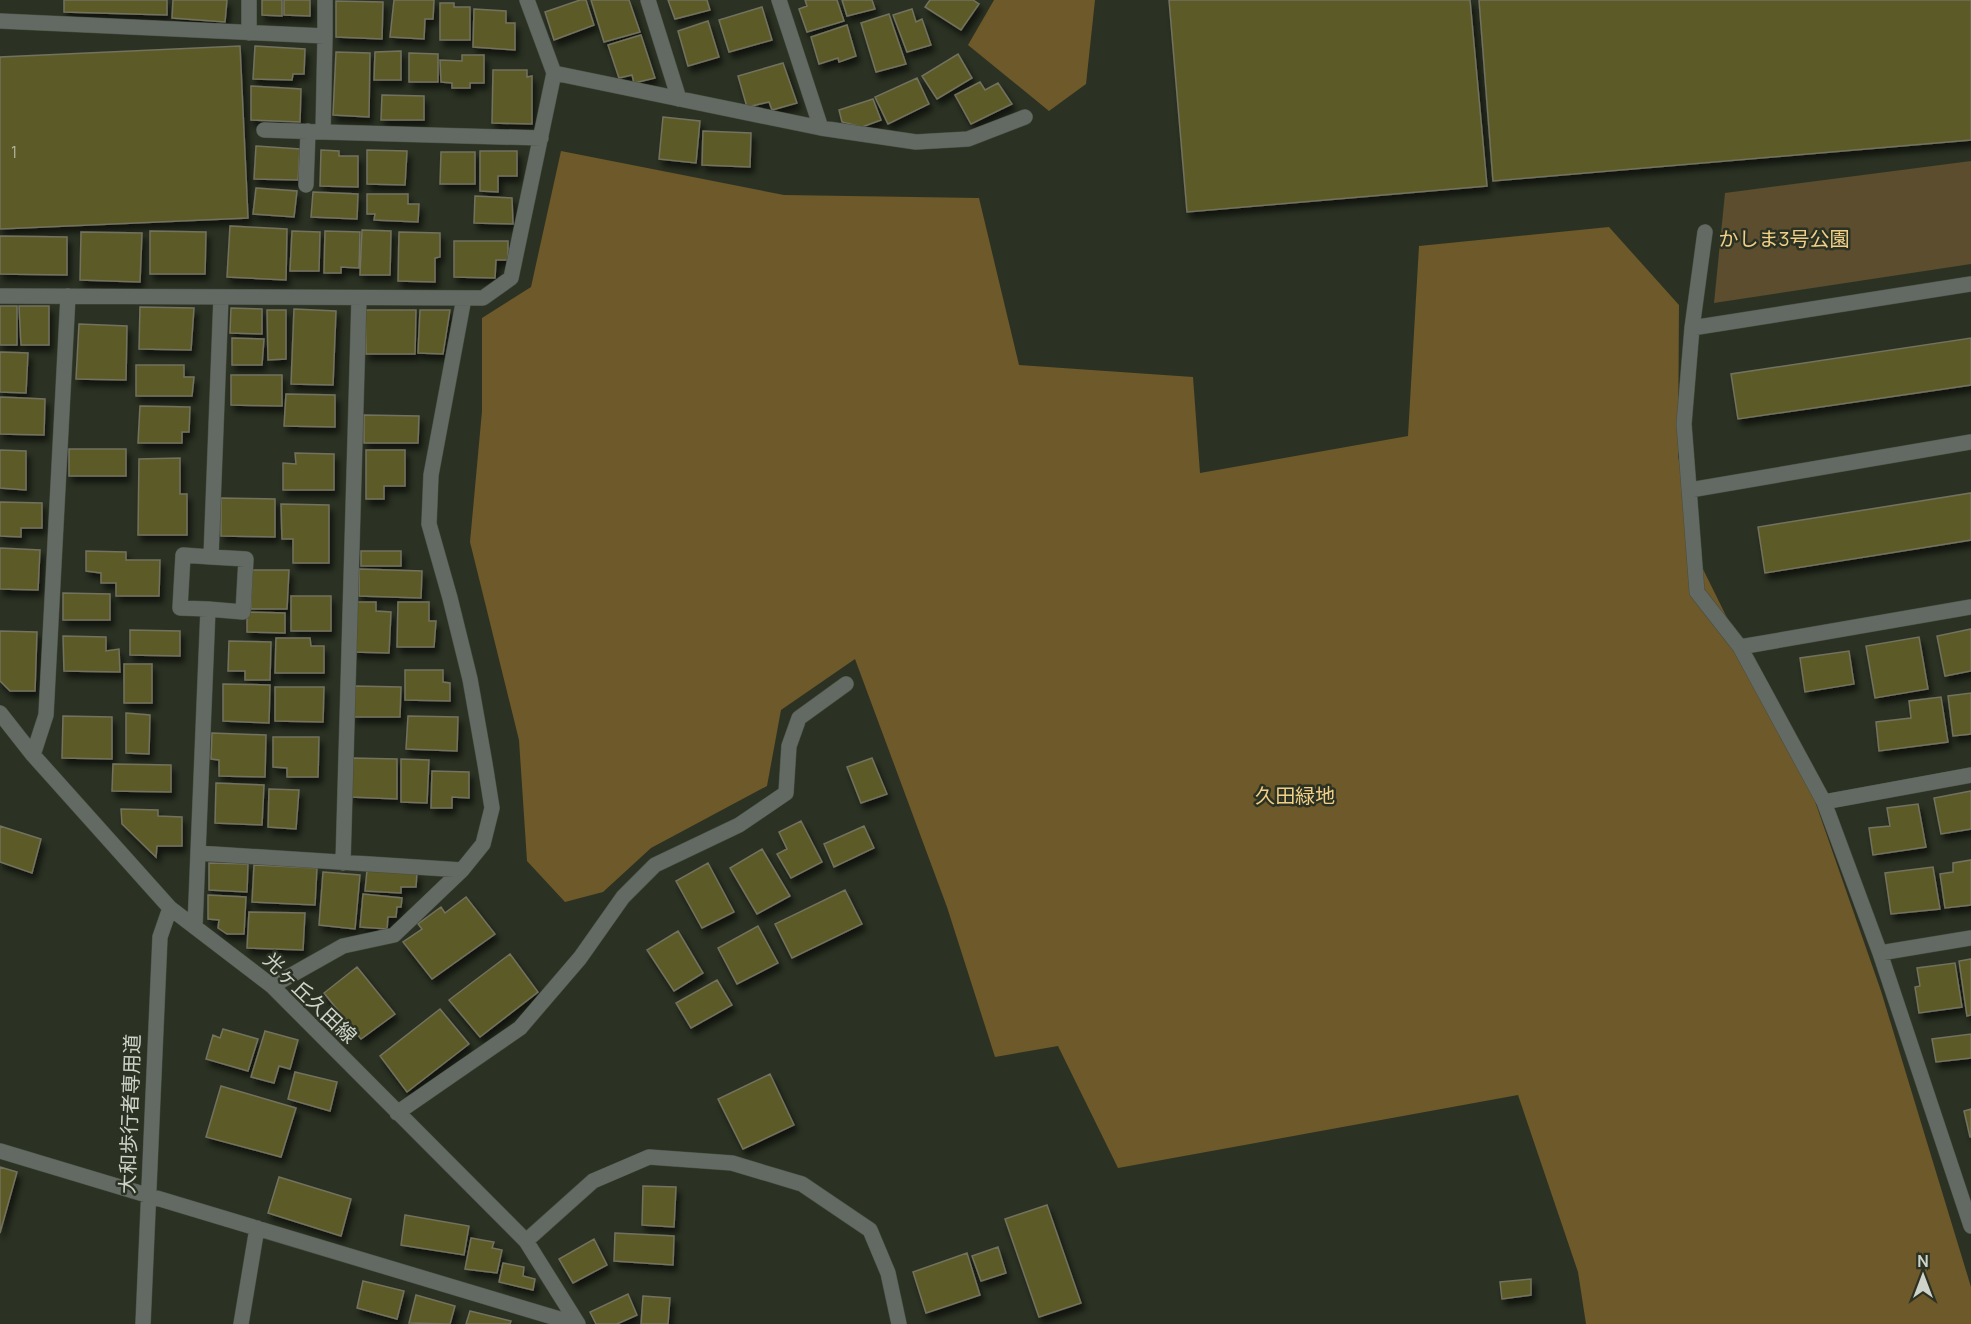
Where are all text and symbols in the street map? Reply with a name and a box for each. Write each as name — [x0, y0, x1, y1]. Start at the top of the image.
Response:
house number: 1 — [11, 141, 17, 163]
park label: かしま3号公園 — [1718, 225, 1850, 252]
park label: 久田緑地 — [1255, 782, 1335, 809]
street label: 光ヶ丘久田線 — [258, 946, 363, 1049]
street label: 大和歩行者専用道 — [113, 1034, 146, 1194]
north arrow — [1893, 1246, 1953, 1306]
text: N — [1917, 1250, 1929, 1272]

